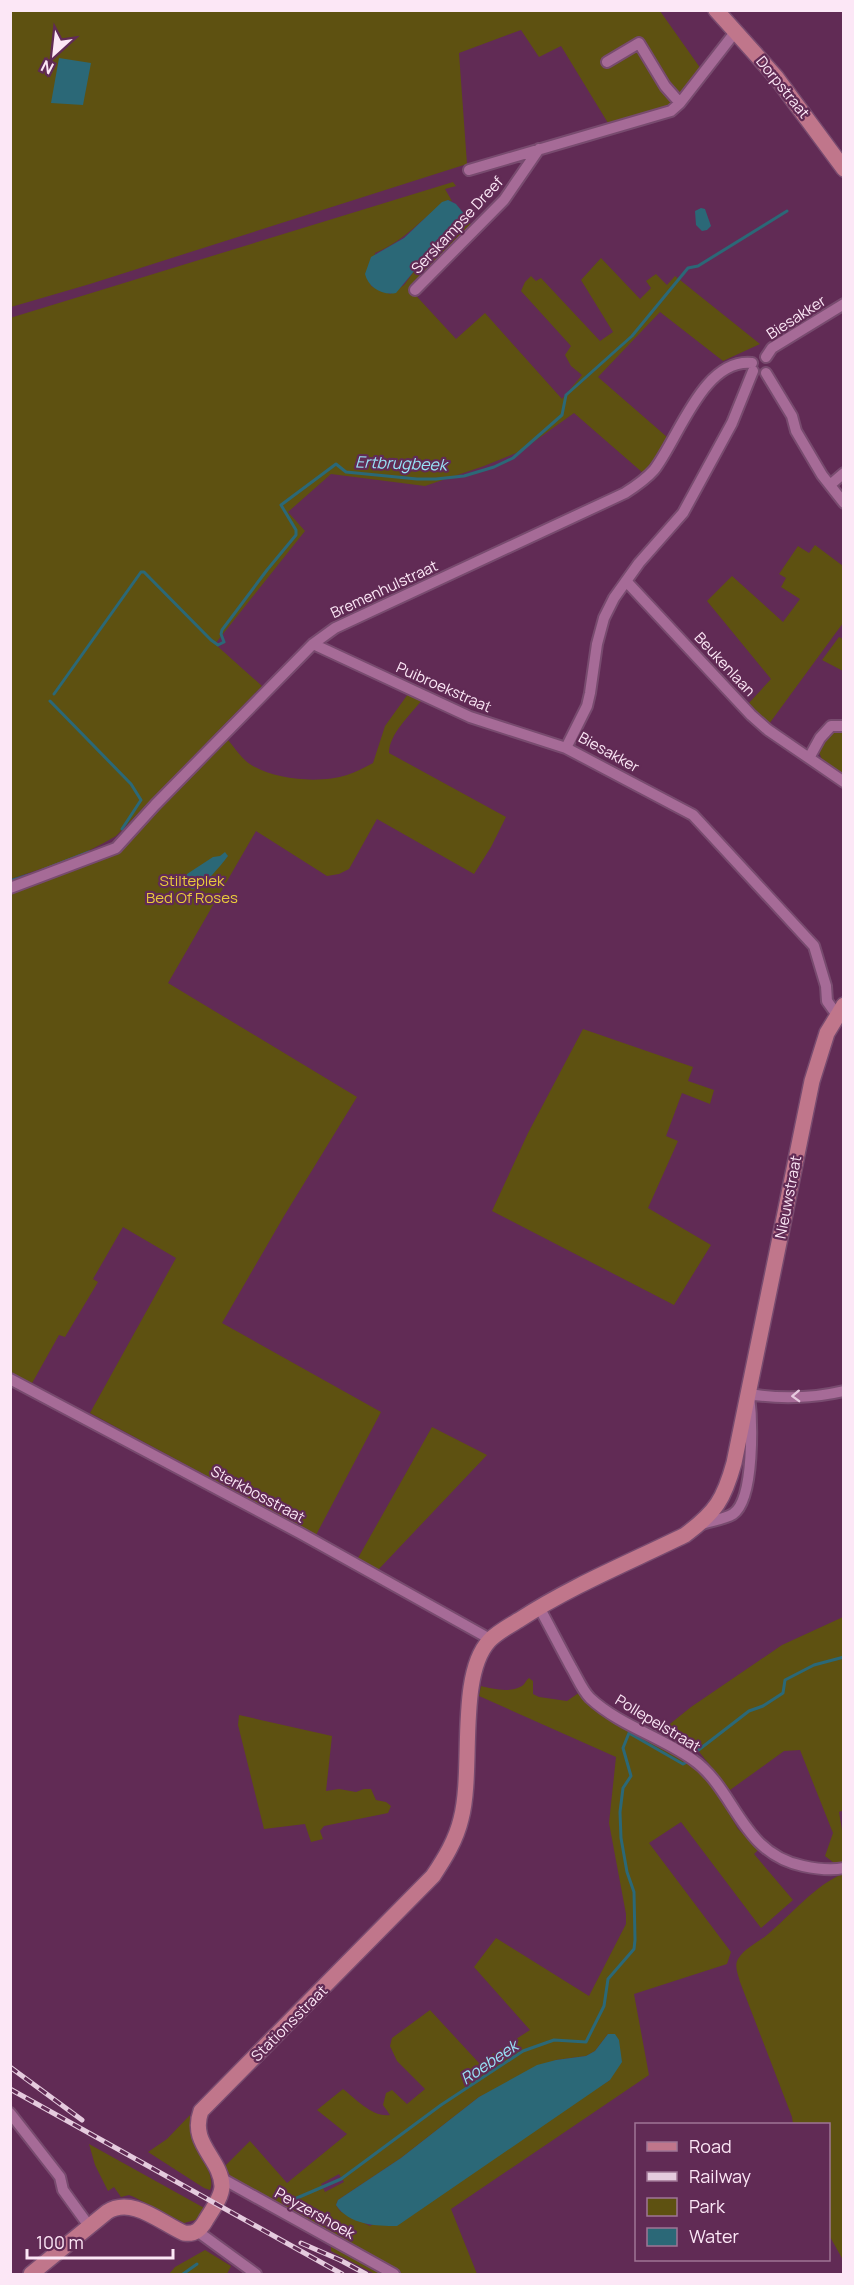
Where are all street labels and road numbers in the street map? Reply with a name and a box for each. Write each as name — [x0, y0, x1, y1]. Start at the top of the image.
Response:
street label: Dorpstraat — [751, 51, 815, 123]
street label: Serskampse Dreef — [406, 171, 508, 278]
street label: Biesakker — [762, 290, 830, 344]
street label: Bremenhulstraat — [327, 555, 441, 623]
street label: Beukenlaan — [690, 627, 760, 701]
street label: Puibroekstraat — [393, 657, 495, 717]
street label: Biesakker — [575, 727, 644, 778]
street label: Nieuwstraat — [770, 1154, 806, 1240]
street label: Sterkbosstraat — [207, 1460, 309, 1528]
street label: Pollepelstraat — [611, 1689, 705, 1757]
street label: Stationsstraat — [246, 1980, 332, 2066]
street label: Peyzershoek — [271, 2182, 359, 2244]

